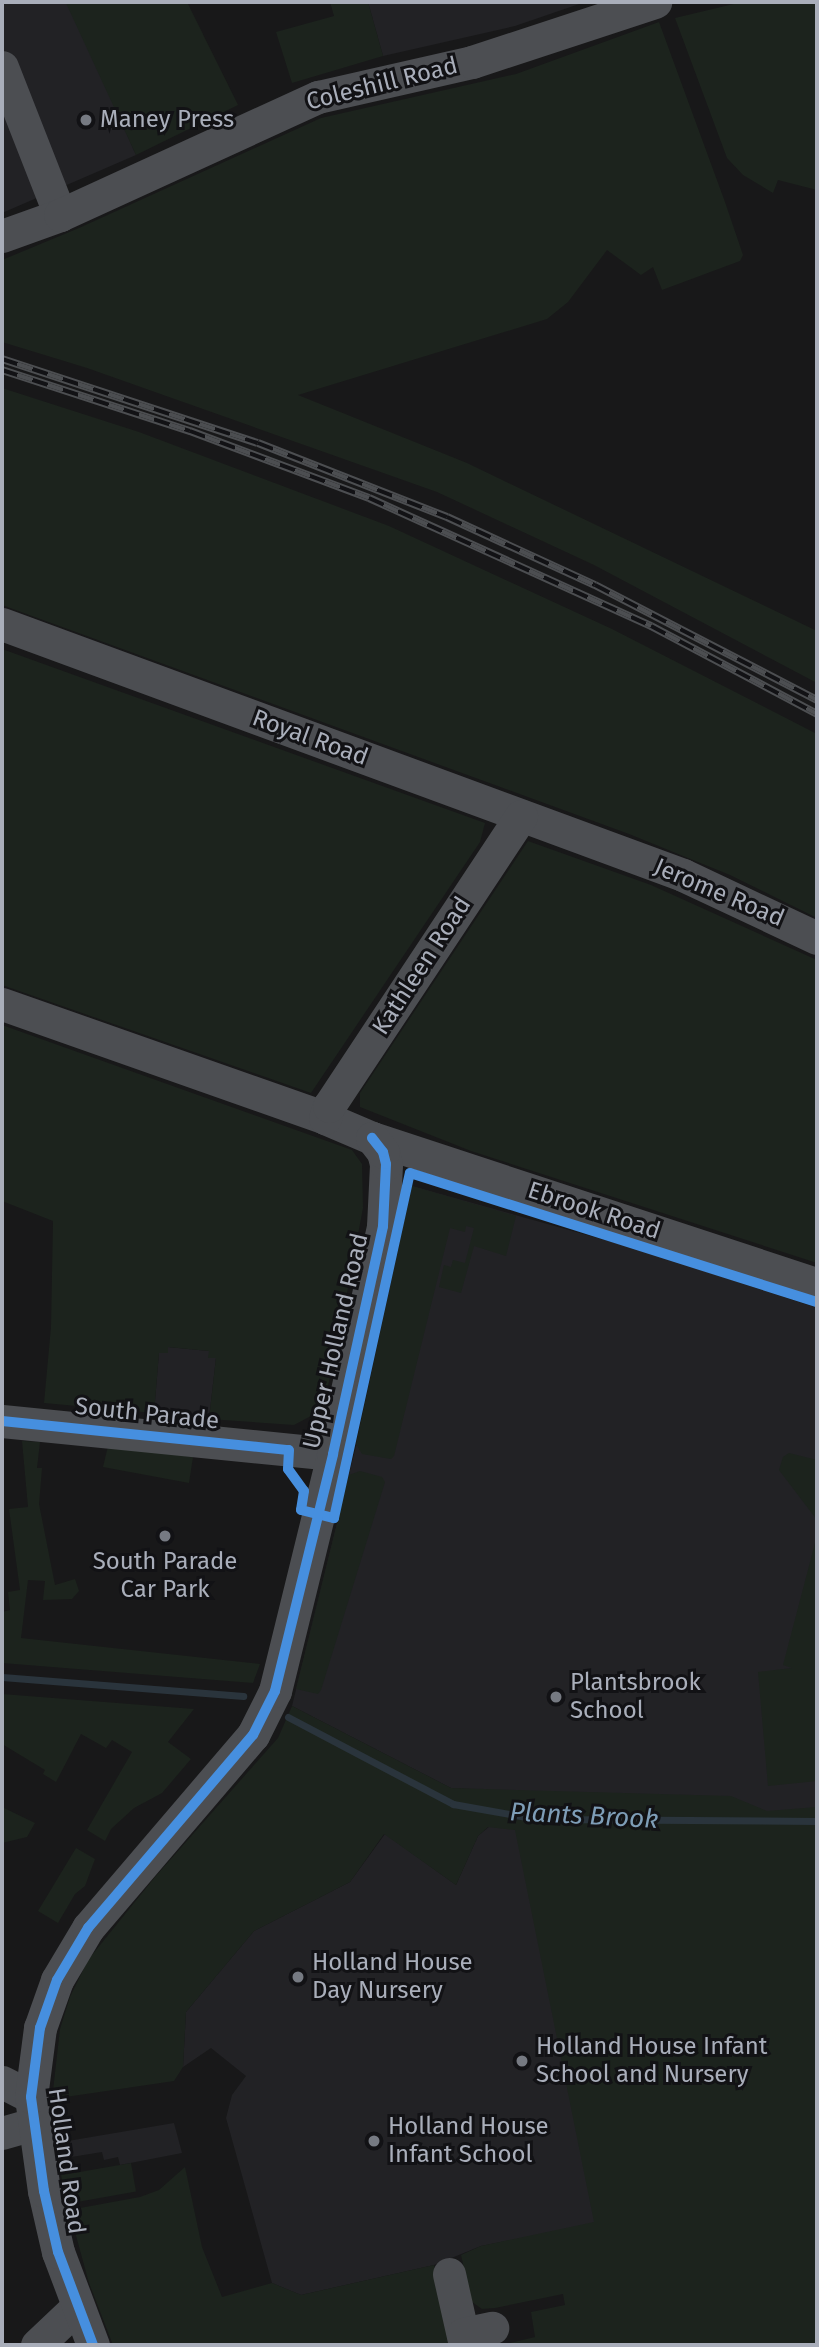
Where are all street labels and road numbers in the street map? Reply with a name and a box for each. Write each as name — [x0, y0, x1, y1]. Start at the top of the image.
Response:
street label: Coleshill Road — [303, 51, 461, 117]
street label: Royal Road — [248, 704, 372, 772]
street label: Jerome Road — [650, 853, 788, 933]
street label: Kathleen Road — [367, 892, 477, 1040]
street label: Ebrook Road — [524, 1176, 664, 1246]
street label: Upper Holland Road — [297, 1230, 375, 1452]
street label: South Parade — [74, 1392, 220, 1436]
street label: Holland Road — [41, 2086, 91, 2236]

